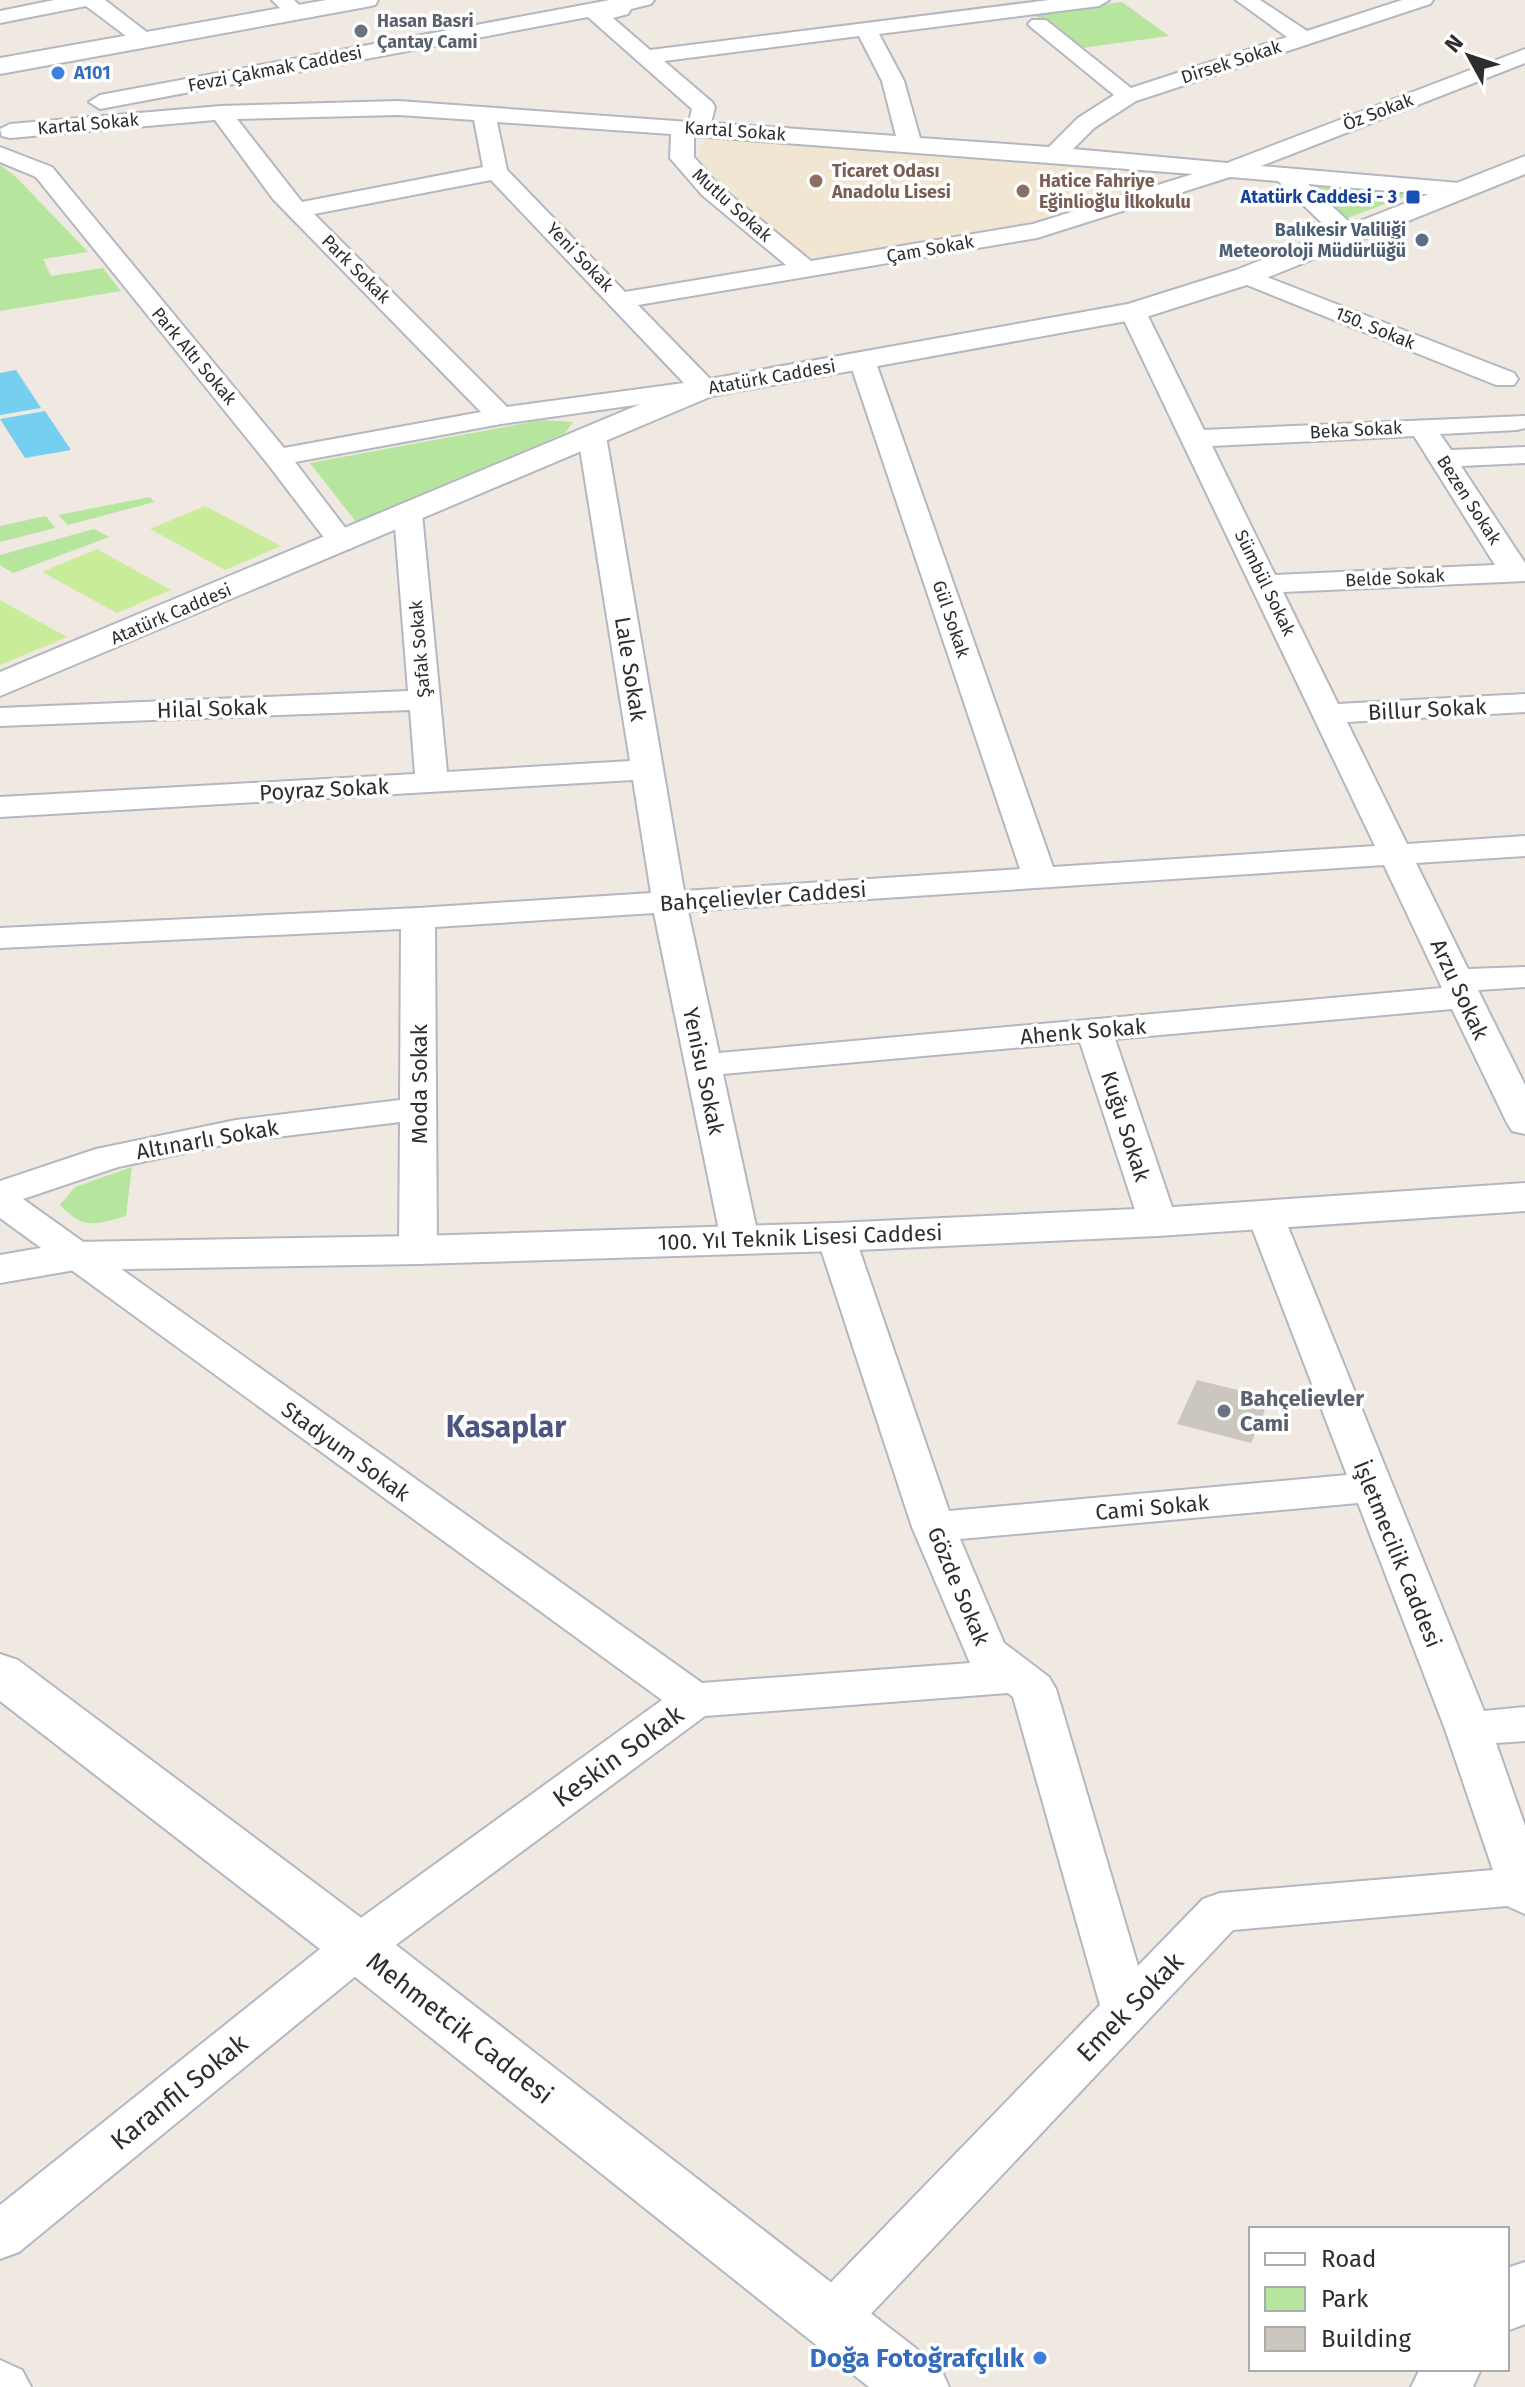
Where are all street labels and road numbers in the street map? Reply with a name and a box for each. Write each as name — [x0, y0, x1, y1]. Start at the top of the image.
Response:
street label: Dirsek Sokak — [1178, 35, 1285, 89]
street label: Fevzi Çakmak Caddesi — [186, 41, 364, 97]
street label: Öz Sokak — [1340, 88, 1417, 135]
street label: Kartal Sokak — [36, 109, 140, 139]
street label: Kartal Sokak — [684, 116, 787, 146]
street label: Mutlu Sokak — [688, 164, 777, 247]
street label: Yeni Sokak — [542, 218, 619, 297]
street label: Park Sokak — [317, 230, 396, 309]
street label: Çam Sokak — [885, 230, 976, 267]
street label: 150. Sokak — [1332, 302, 1419, 354]
street label: Park Altı Sokak — [147, 303, 242, 410]
street label: Atatürk Caddesi — [707, 355, 837, 399]
street label: Beka Sokak — [1309, 417, 1404, 443]
street label: Bezen Sokak — [1432, 451, 1506, 549]
street label: Sümbül Sokak — [1230, 526, 1300, 640]
street label: Belde Sokak — [1345, 564, 1446, 592]
street label: Gül Sokak — [928, 578, 975, 661]
street label: Atatürk Caddesi — [107, 579, 235, 649]
street label: Şafak Sokak — [405, 599, 435, 698]
street label: Lale Sokak — [609, 615, 652, 724]
street label: Hilal Sokak — [156, 693, 268, 724]
street label: Billur Sokak — [1367, 693, 1488, 726]
street label: Poyraz Sokak — [258, 773, 390, 806]
street label: Bahçelievler Caddesi — [659, 876, 867, 917]
street label: Arzu Sokak — [1425, 935, 1495, 1044]
street label: Yenisu Sokak — [677, 1005, 730, 1138]
street label: Ahenk Sokak — [1019, 1012, 1148, 1050]
street label: Moda Sokak — [406, 1023, 433, 1144]
street label: Kuğu Sokak — [1095, 1068, 1156, 1185]
street label: Altınarlı Sokak — [134, 1114, 281, 1165]
street label: 100. Yıl Teknik Lisesi Caddesi — [657, 1219, 943, 1256]
street label: Stadyum Sokak — [276, 1396, 416, 1507]
street label: İşletmecilik Caddesi — [1348, 1457, 1447, 1652]
street label: Cami Sokak — [1094, 1489, 1211, 1526]
street label: Gözde Sokak — [921, 1523, 996, 1650]
street label: Keskin Sokak — [547, 1698, 690, 1814]
street label: Mehmetcik Caddesi — [360, 1946, 559, 2111]
street label: Emek Sokak — [1071, 1946, 1191, 2068]
street label: Karanfil Sokak — [105, 2027, 254, 2157]

